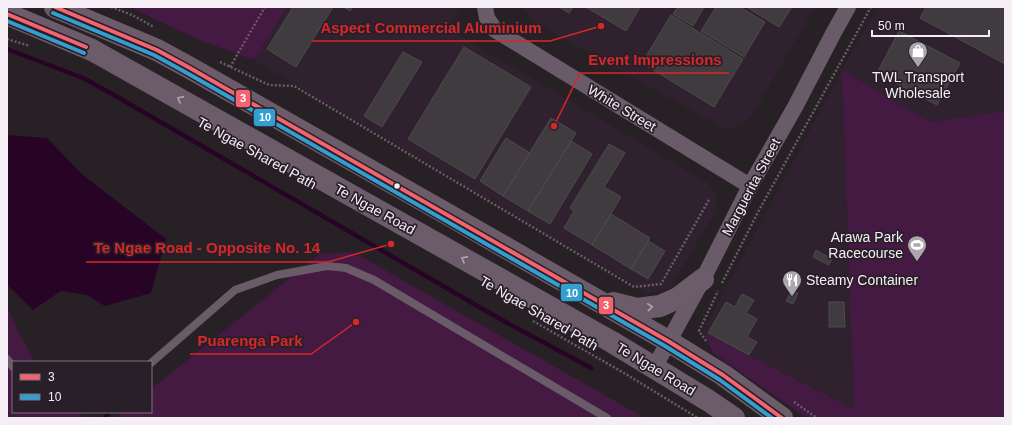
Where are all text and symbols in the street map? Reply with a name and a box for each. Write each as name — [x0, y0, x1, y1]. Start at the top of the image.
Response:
scale bar — [872, 12, 989, 38]
callout: Aspect Commercial Aluminium — [312, 14, 550, 41]
text: Aspect Commercial Aluminium — [320, 19, 542, 36]
text: 50 m — [878, 19, 905, 33]
shop icon: TWL Transport Wholesale — [907, 40, 929, 68]
callout: Event Impressions — [580, 46, 729, 73]
text: Event Impressions — [588, 51, 722, 68]
place label: TWL Transport Wholesale — [872, 69, 964, 101]
street label: White Street — [585, 81, 659, 135]
line badge: 3 — [235, 89, 251, 108]
text: 3 — [240, 92, 246, 104]
one-way arrow — [177, 96, 184, 103]
line badge: 10 — [253, 108, 276, 127]
text: 10 — [259, 111, 271, 123]
street label: Te Ngae Shared Path — [195, 114, 319, 192]
street label: Marguerita Street — [719, 135, 784, 239]
street label: Te Ngae Road — [332, 180, 418, 238]
unlabelled marker — [392, 181, 402, 191]
place label: Arawa Park Racecourse — [828, 229, 904, 261]
sports icon: Arawa Park Racecourse — [906, 234, 928, 262]
callout: Te Ngae Road - Opposite No. 14 — [86, 235, 328, 262]
text: Te Ngae Road - Opposite No. 14 — [94, 239, 321, 256]
one-way arrow — [461, 256, 468, 264]
restaurant icon: Steamy Container — [781, 269, 803, 297]
place label: Steamy Container — [806, 272, 918, 288]
street label: Te Ngae Shared Path — [477, 273, 601, 353]
line badge: 10 — [560, 283, 583, 302]
text: 10 — [566, 287, 578, 299]
line badge: 3 — [598, 296, 614, 315]
text: 3 — [603, 299, 609, 311]
one-way arrow — [647, 303, 653, 312]
callout: Puarenga Park — [190, 327, 311, 354]
text: Puarenga Park — [197, 332, 303, 349]
street label: Te Ngae Road — [614, 339, 698, 399]
legend — [12, 361, 152, 413]
text: 3 — [48, 370, 55, 384]
text: 10 — [48, 390, 62, 404]

